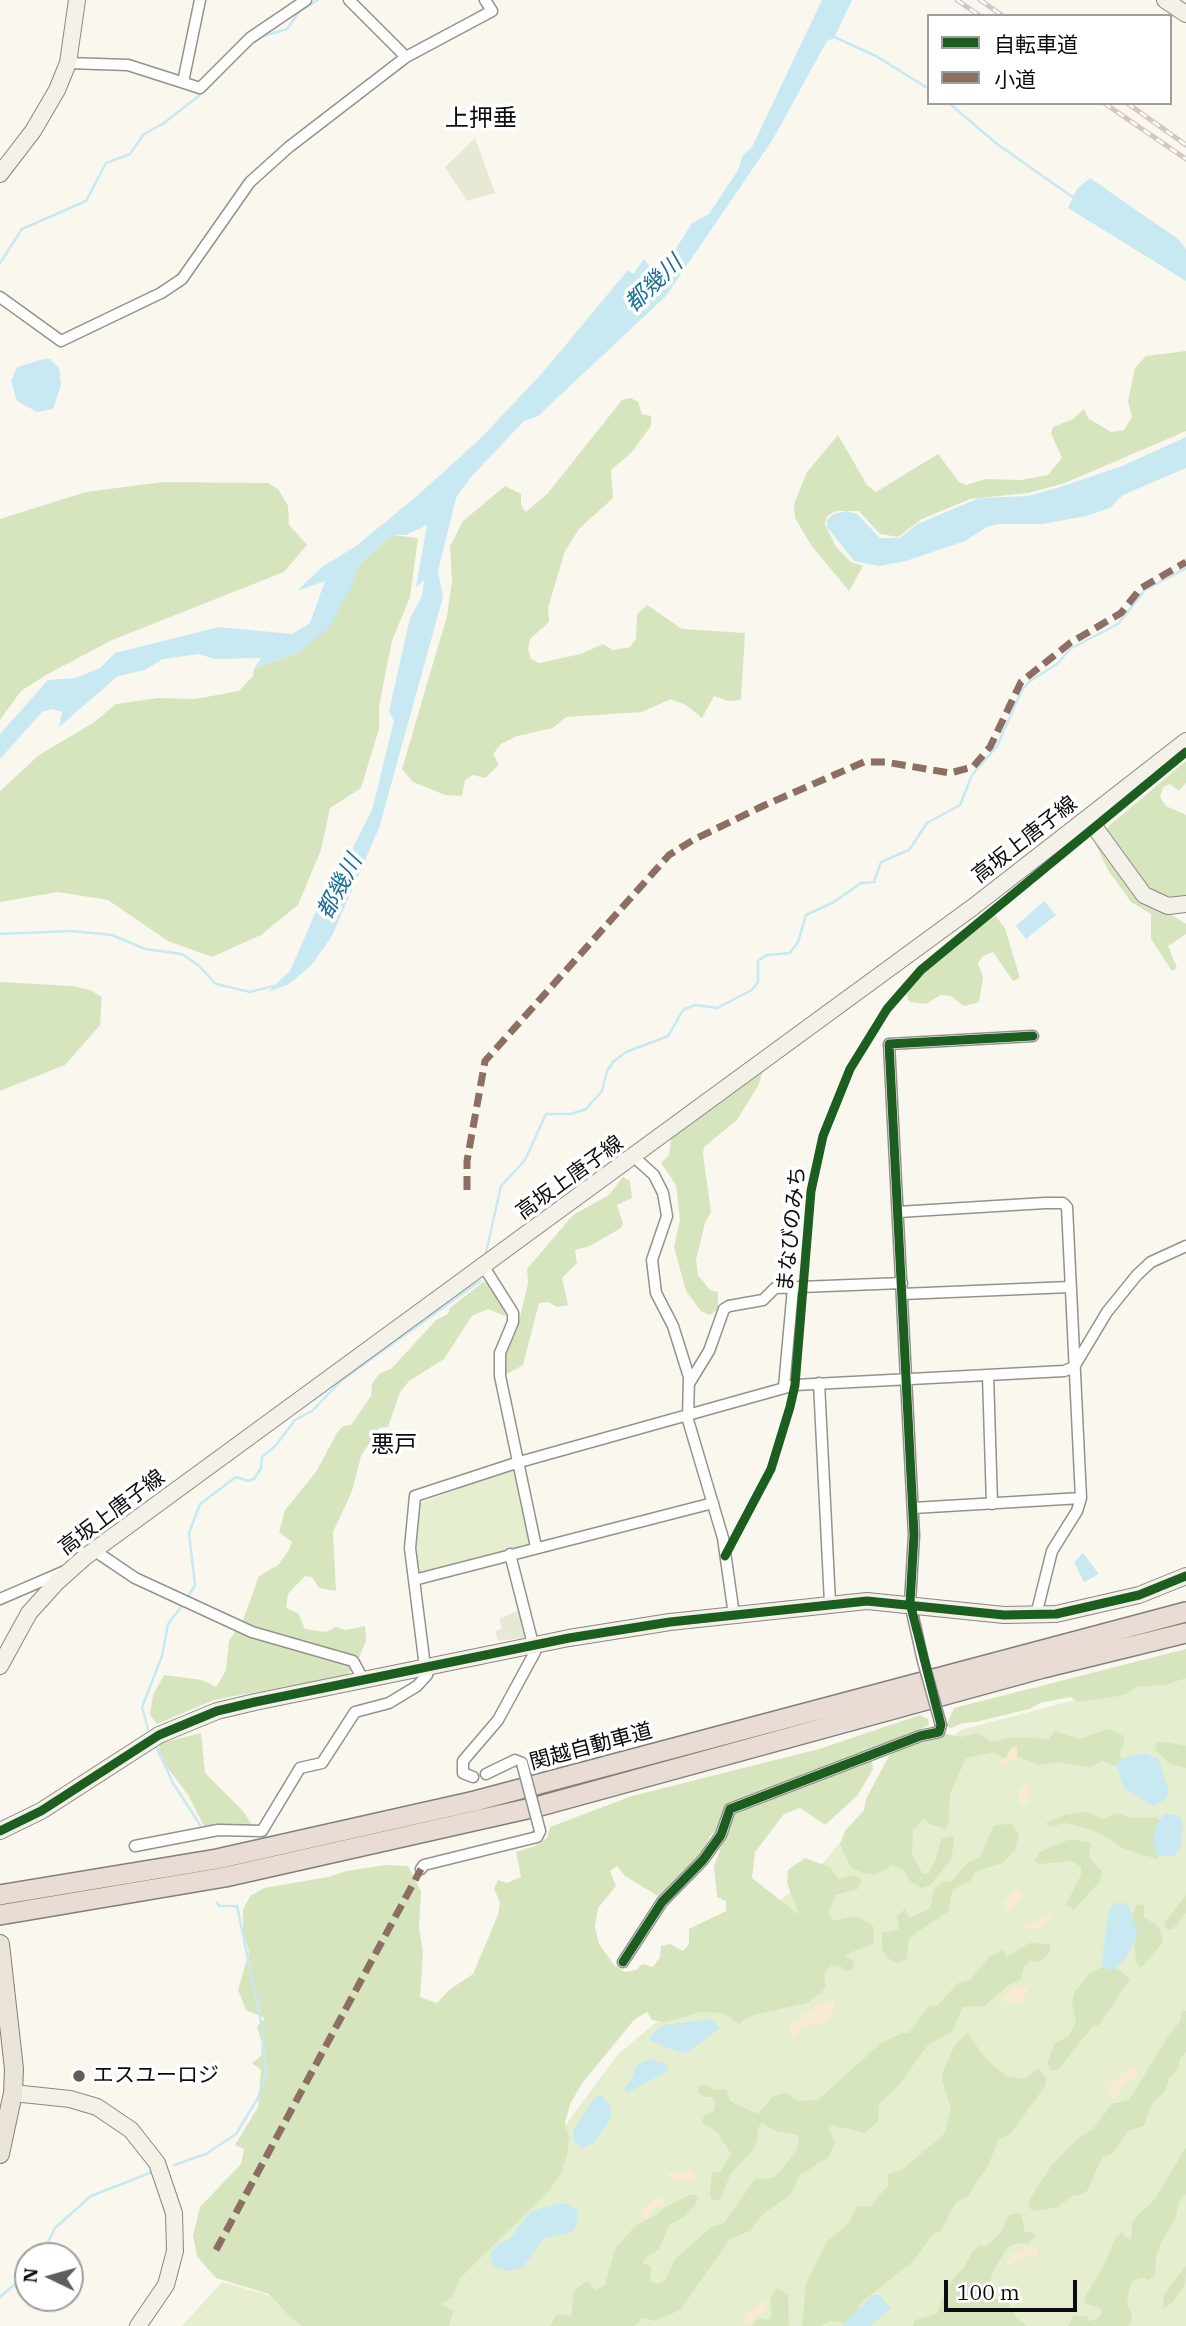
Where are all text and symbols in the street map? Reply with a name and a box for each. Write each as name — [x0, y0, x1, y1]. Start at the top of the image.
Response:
legend — [927, 14, 1172, 105]
text: 自転車道 — [994, 30, 1078, 58]
text: 小道 — [994, 65, 1036, 93]
district label: 上押垂 — [445, 105, 517, 133]
water label: 都幾川 — [620, 250, 688, 318]
street label: 高坂上唐子線 — [968, 791, 1082, 889]
water label: 都幾川 — [312, 850, 368, 924]
street label: 高坂上唐子線 — [512, 1131, 628, 1225]
street label: まなびのみち — [773, 1165, 811, 1293]
district label: 悪戸 — [371, 1431, 417, 1459]
street label: 高坂上唐子線 — [54, 1465, 170, 1561]
street label: 関越自動車道 — [527, 1719, 655, 1775]
place label: エスユーロジ — [93, 2063, 219, 2089]
marker: エスユーロジ — [71, 2068, 87, 2084]
north arrow — [14, 2242, 84, 2312]
scale bar — [948, 2266, 1081, 2310]
text: N — [17, 2267, 43, 2284]
text: 100 m — [957, 2278, 1020, 2306]

